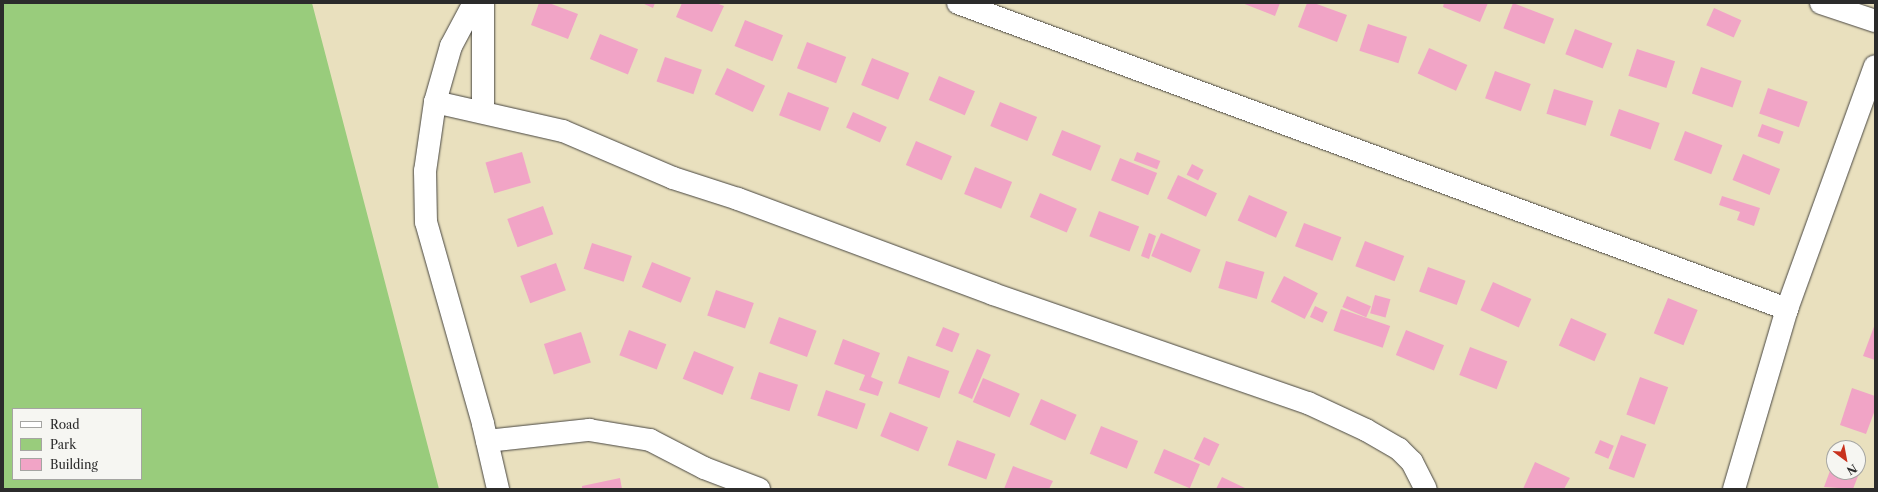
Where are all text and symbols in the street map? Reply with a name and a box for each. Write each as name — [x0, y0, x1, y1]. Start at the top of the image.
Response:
legend — [12, 408, 142, 480]
text: Road — [50, 417, 80, 432]
text: Park — [50, 437, 76, 452]
north arrow — [1826, 440, 1866, 480]
text: Building — [50, 457, 98, 472]
text: N — [1844, 461, 1860, 478]

